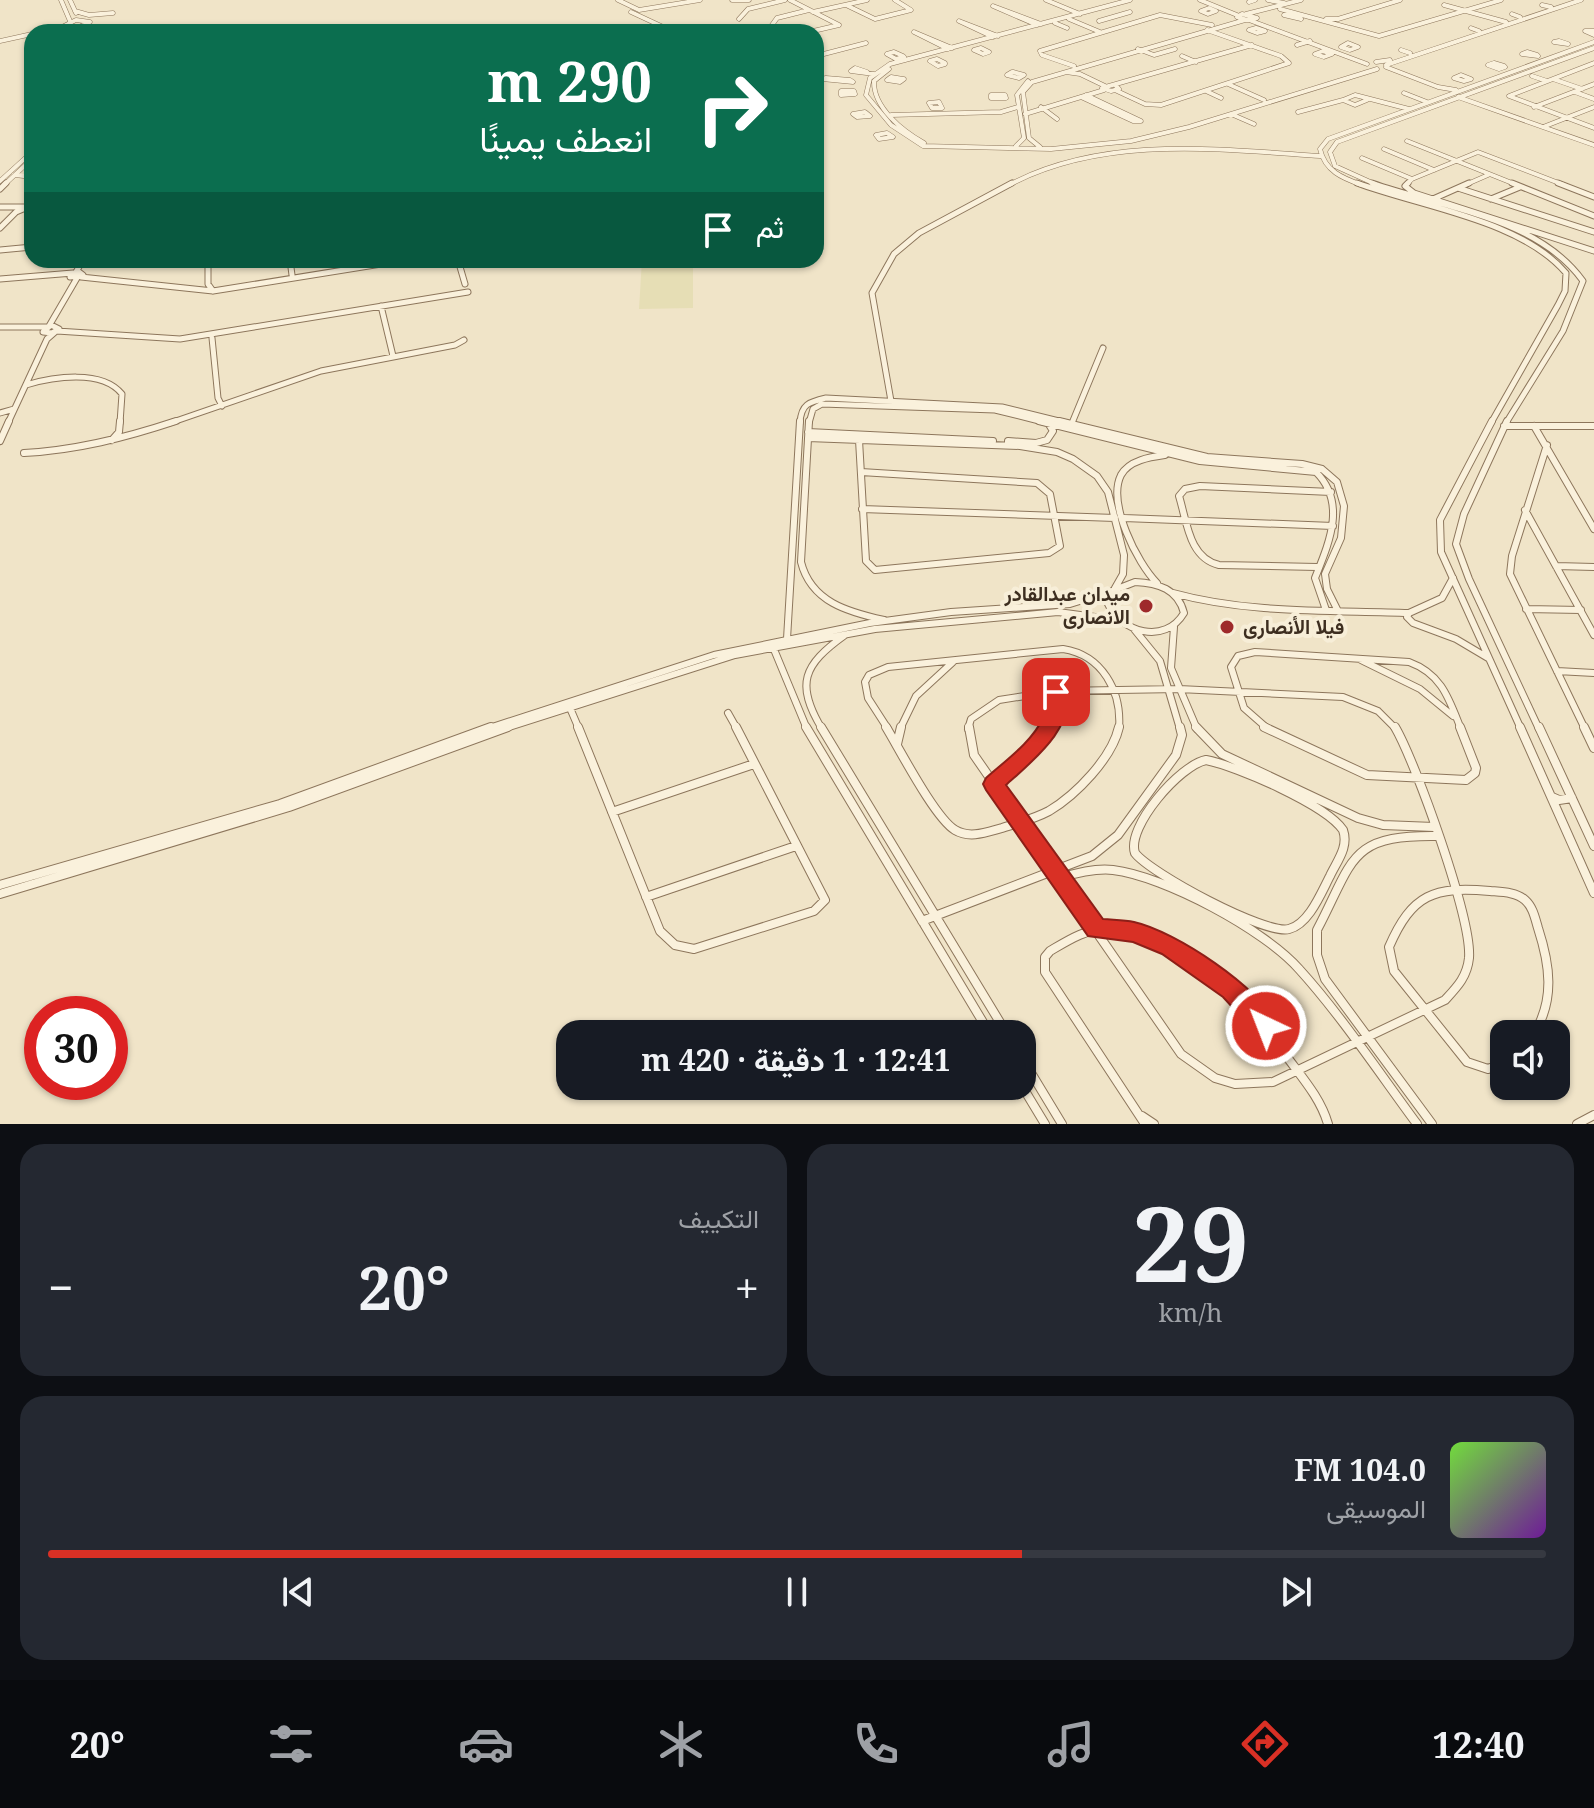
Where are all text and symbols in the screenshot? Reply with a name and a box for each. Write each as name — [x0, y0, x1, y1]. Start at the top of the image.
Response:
text: 290 m — [487, 42, 652, 118]
icon: right — [680, 56, 784, 160]
text: انعطف يمينًا — [479, 114, 652, 163]
text: ثم — [756, 206, 784, 247]
icon: arrive — [696, 208, 740, 252]
place label: ميدان عبدالقادر الانصارى — [1003, 580, 1130, 630]
marker: ميدان عبدالقادر الانصارى — [1137, 597, 1155, 615]
place label: فيلا الأنصارى — [1243, 613, 1344, 640]
marker: فيلا الأنصارى — [1218, 618, 1236, 636]
pin — [1022, 658, 1090, 726]
icon: arrive — [1034, 670, 1078, 714]
position arrow — [1224, 984, 1308, 1068]
speed limit sign: 30 — [24, 996, 128, 1100]
map controls — [1490, 1020, 1570, 1100]
button: sound — [1490, 1020, 1570, 1100]
text: 12:41 · 1 دقيقة · 420 m — [641, 1039, 951, 1080]
text: 29 — [1132, 1171, 1249, 1312]
text: التكييف — [678, 1200, 759, 1236]
text: 20° — [358, 1246, 450, 1328]
text: − — [48, 1257, 73, 1317]
text: + — [734, 1257, 759, 1317]
text: km/h — [1159, 1294, 1222, 1330]
text: 104.0 FM — [1294, 1449, 1426, 1490]
text: الموسيقى — [1326, 1490, 1426, 1526]
icon: previous — [276, 1570, 320, 1614]
icon: pause — [775, 1570, 819, 1614]
icon: next — [1274, 1570, 1318, 1614]
icon: filters — [263, 1716, 319, 1772]
icon: car — [458, 1716, 514, 1772]
icon: climate — [653, 1716, 709, 1772]
icon: phone — [848, 1716, 904, 1772]
icon: music — [1043, 1716, 1099, 1772]
icon: directions — [1237, 1716, 1293, 1772]
text: 20° — [70, 1720, 125, 1769]
text: 12:40 — [1432, 1720, 1525, 1769]

